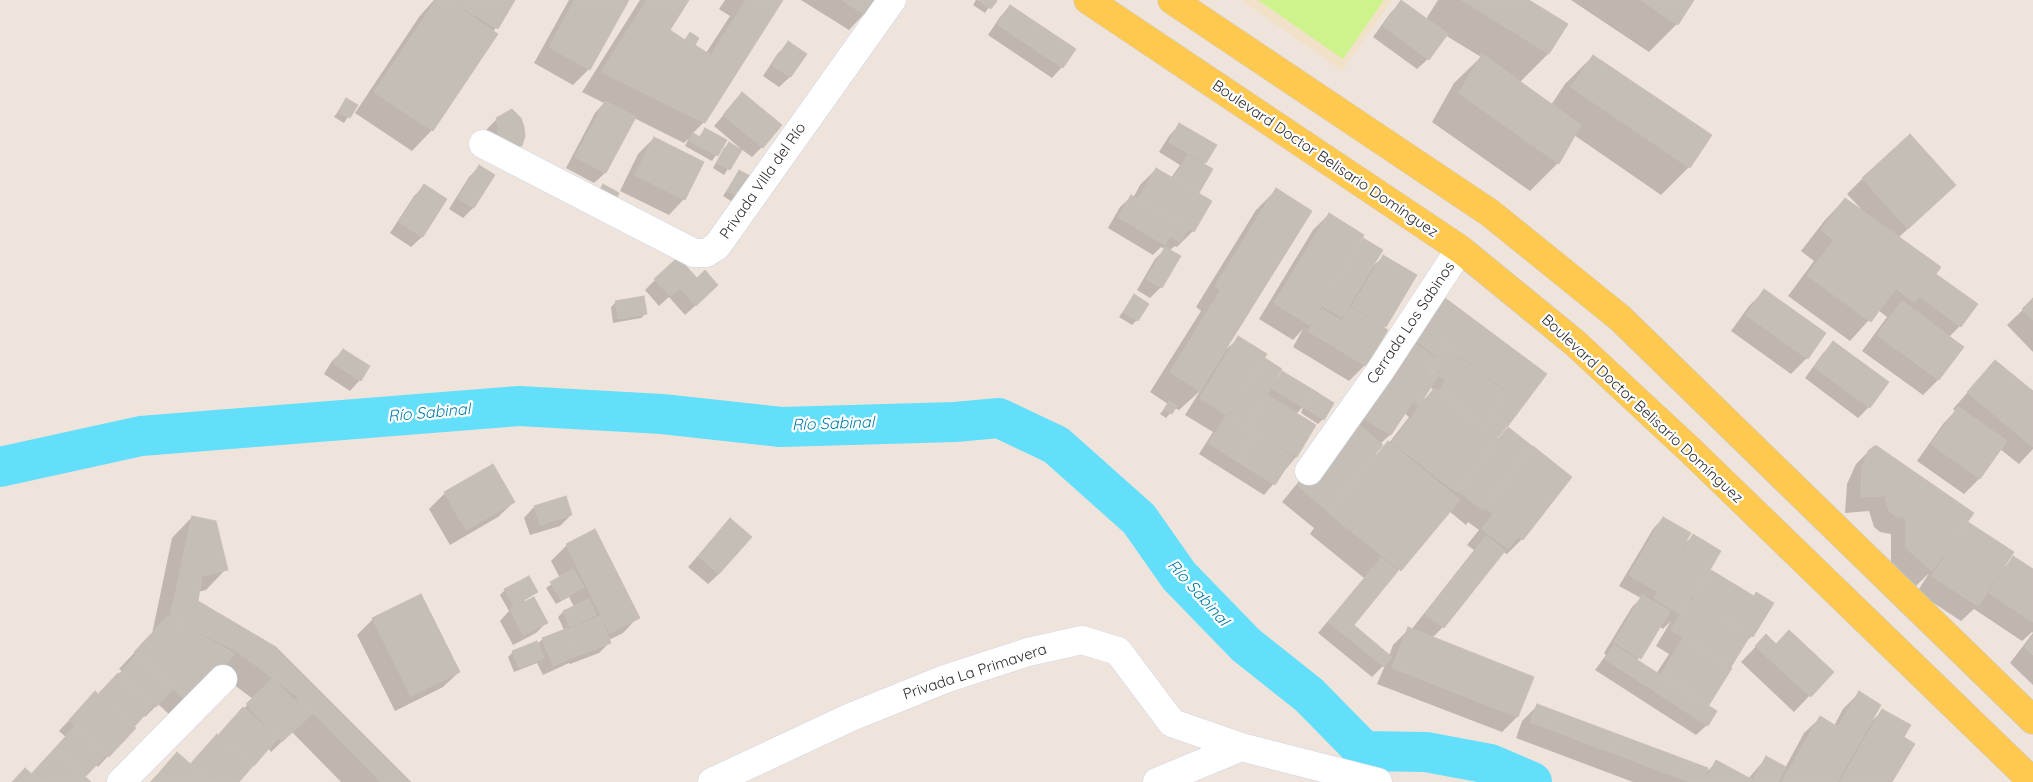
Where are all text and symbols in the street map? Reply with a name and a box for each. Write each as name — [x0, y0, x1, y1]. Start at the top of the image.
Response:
street label: Boulevard Doctor Belisario Domínguez — [1209, 76, 1441, 242]
street label: Privada Villa del Río — [716, 119, 810, 243]
street label: Cerrada Los Sabinos — [1363, 258, 1459, 388]
street label: Boulevard Doctor Belisario Domínguez — [1538, 311, 1746, 507]
water label: Río Sabinal — [387, 400, 471, 426]
water label: Río Sabinal — [791, 413, 875, 435]
water label: Río Sabinal — [1163, 556, 1233, 630]
street label: Privada La Primavera — [901, 640, 1049, 704]

